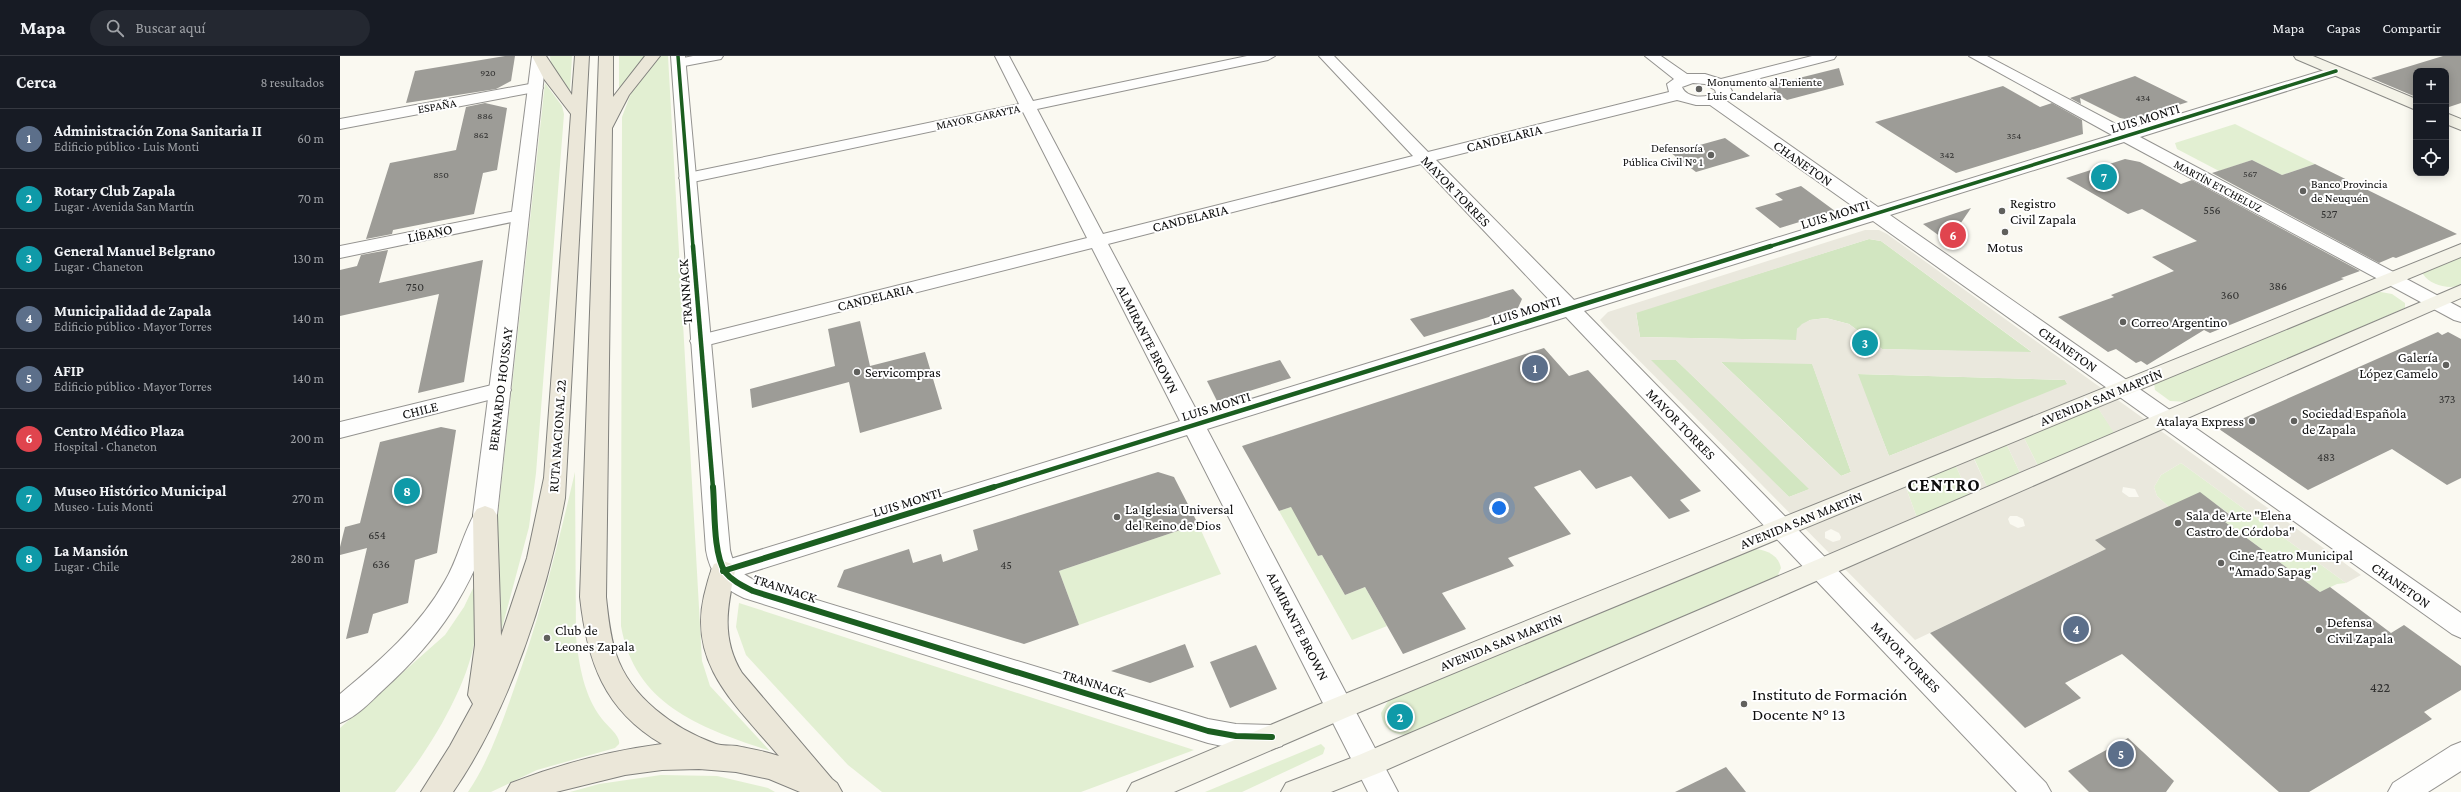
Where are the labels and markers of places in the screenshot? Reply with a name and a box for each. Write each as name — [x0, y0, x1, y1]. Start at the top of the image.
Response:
place label: Monumento al Teniente Luis Candelaria — [1707, 75, 1822, 103]
marker: Monumento al Teniente Luis Candelaria — [1694, 84, 1704, 94]
place label: Defensoría Pública Civil N° 1 — [1623, 141, 1703, 169]
marker: Defensoría Pública Civil N° 1 — [1706, 150, 1716, 160]
pin: 7 — [2091, 162, 2117, 192]
place label: Banco Provincia de Neuquén — [2311, 177, 2388, 205]
marker: Banco Provincia de Neuquén — [2298, 186, 2308, 196]
place label: Registro Civil Zapala — [2010, 195, 2077, 227]
marker: Registro Civil Zapala — [1997, 206, 2007, 216]
pin: 6 — [1940, 220, 1966, 250]
marker: Motus — [2000, 227, 2010, 237]
place label: Motus — [1987, 239, 2023, 255]
place label: Correo Argentino — [2131, 314, 2227, 330]
marker: Correo Argentino — [2118, 317, 2128, 327]
pin: 3 — [1852, 328, 1878, 358]
place label: Galería López Camelo — [2359, 349, 2439, 381]
pin: 1 — [1522, 353, 1548, 383]
marker: Galería López Camelo — [2441, 360, 2451, 370]
place label: Servicompras — [865, 364, 941, 380]
marker: Servicompras — [852, 367, 862, 377]
place label: Sociedad Española de Zapala — [2302, 405, 2407, 437]
place label: Atalaya Express — [2156, 413, 2244, 429]
marker: Atalaya Express — [2247, 416, 2257, 426]
marker: Sociedad Española de Zapala — [2289, 416, 2299, 426]
pin: 8 — [394, 476, 420, 506]
place label: La Iglesia Universal del Reino de Dios — [1125, 501, 1234, 533]
place label: Sala de Arte "Elena Castro de Córdoba" — [2186, 507, 2295, 539]
marker: La Iglesia Universal del Reino de Dios — [1112, 512, 1122, 522]
marker: Sala de Arte "Elena Castro de Córdoba" — [2173, 518, 2183, 528]
place label: Cine Teatro Municipal "Amado Sapag" — [2229, 547, 2353, 579]
marker: Cine Teatro Municipal "Amado Sapag" — [2216, 558, 2226, 568]
pin: 4 — [2063, 614, 2089, 644]
place label: Defensa Civil Zapala — [2327, 614, 2394, 646]
place label: Club de Leones Zapala — [555, 622, 635, 654]
marker: Defensa Civil Zapala — [2314, 625, 2324, 635]
marker: Club de Leones Zapala — [542, 633, 552, 643]
place label: Instituto de Formación Docente N° 13 — [1752, 685, 1908, 724]
marker: Instituto de Formación Docente N° 13 — [1739, 699, 1749, 709]
pin: 2 — [1387, 702, 1413, 732]
pin: 5 — [2108, 739, 2134, 769]

